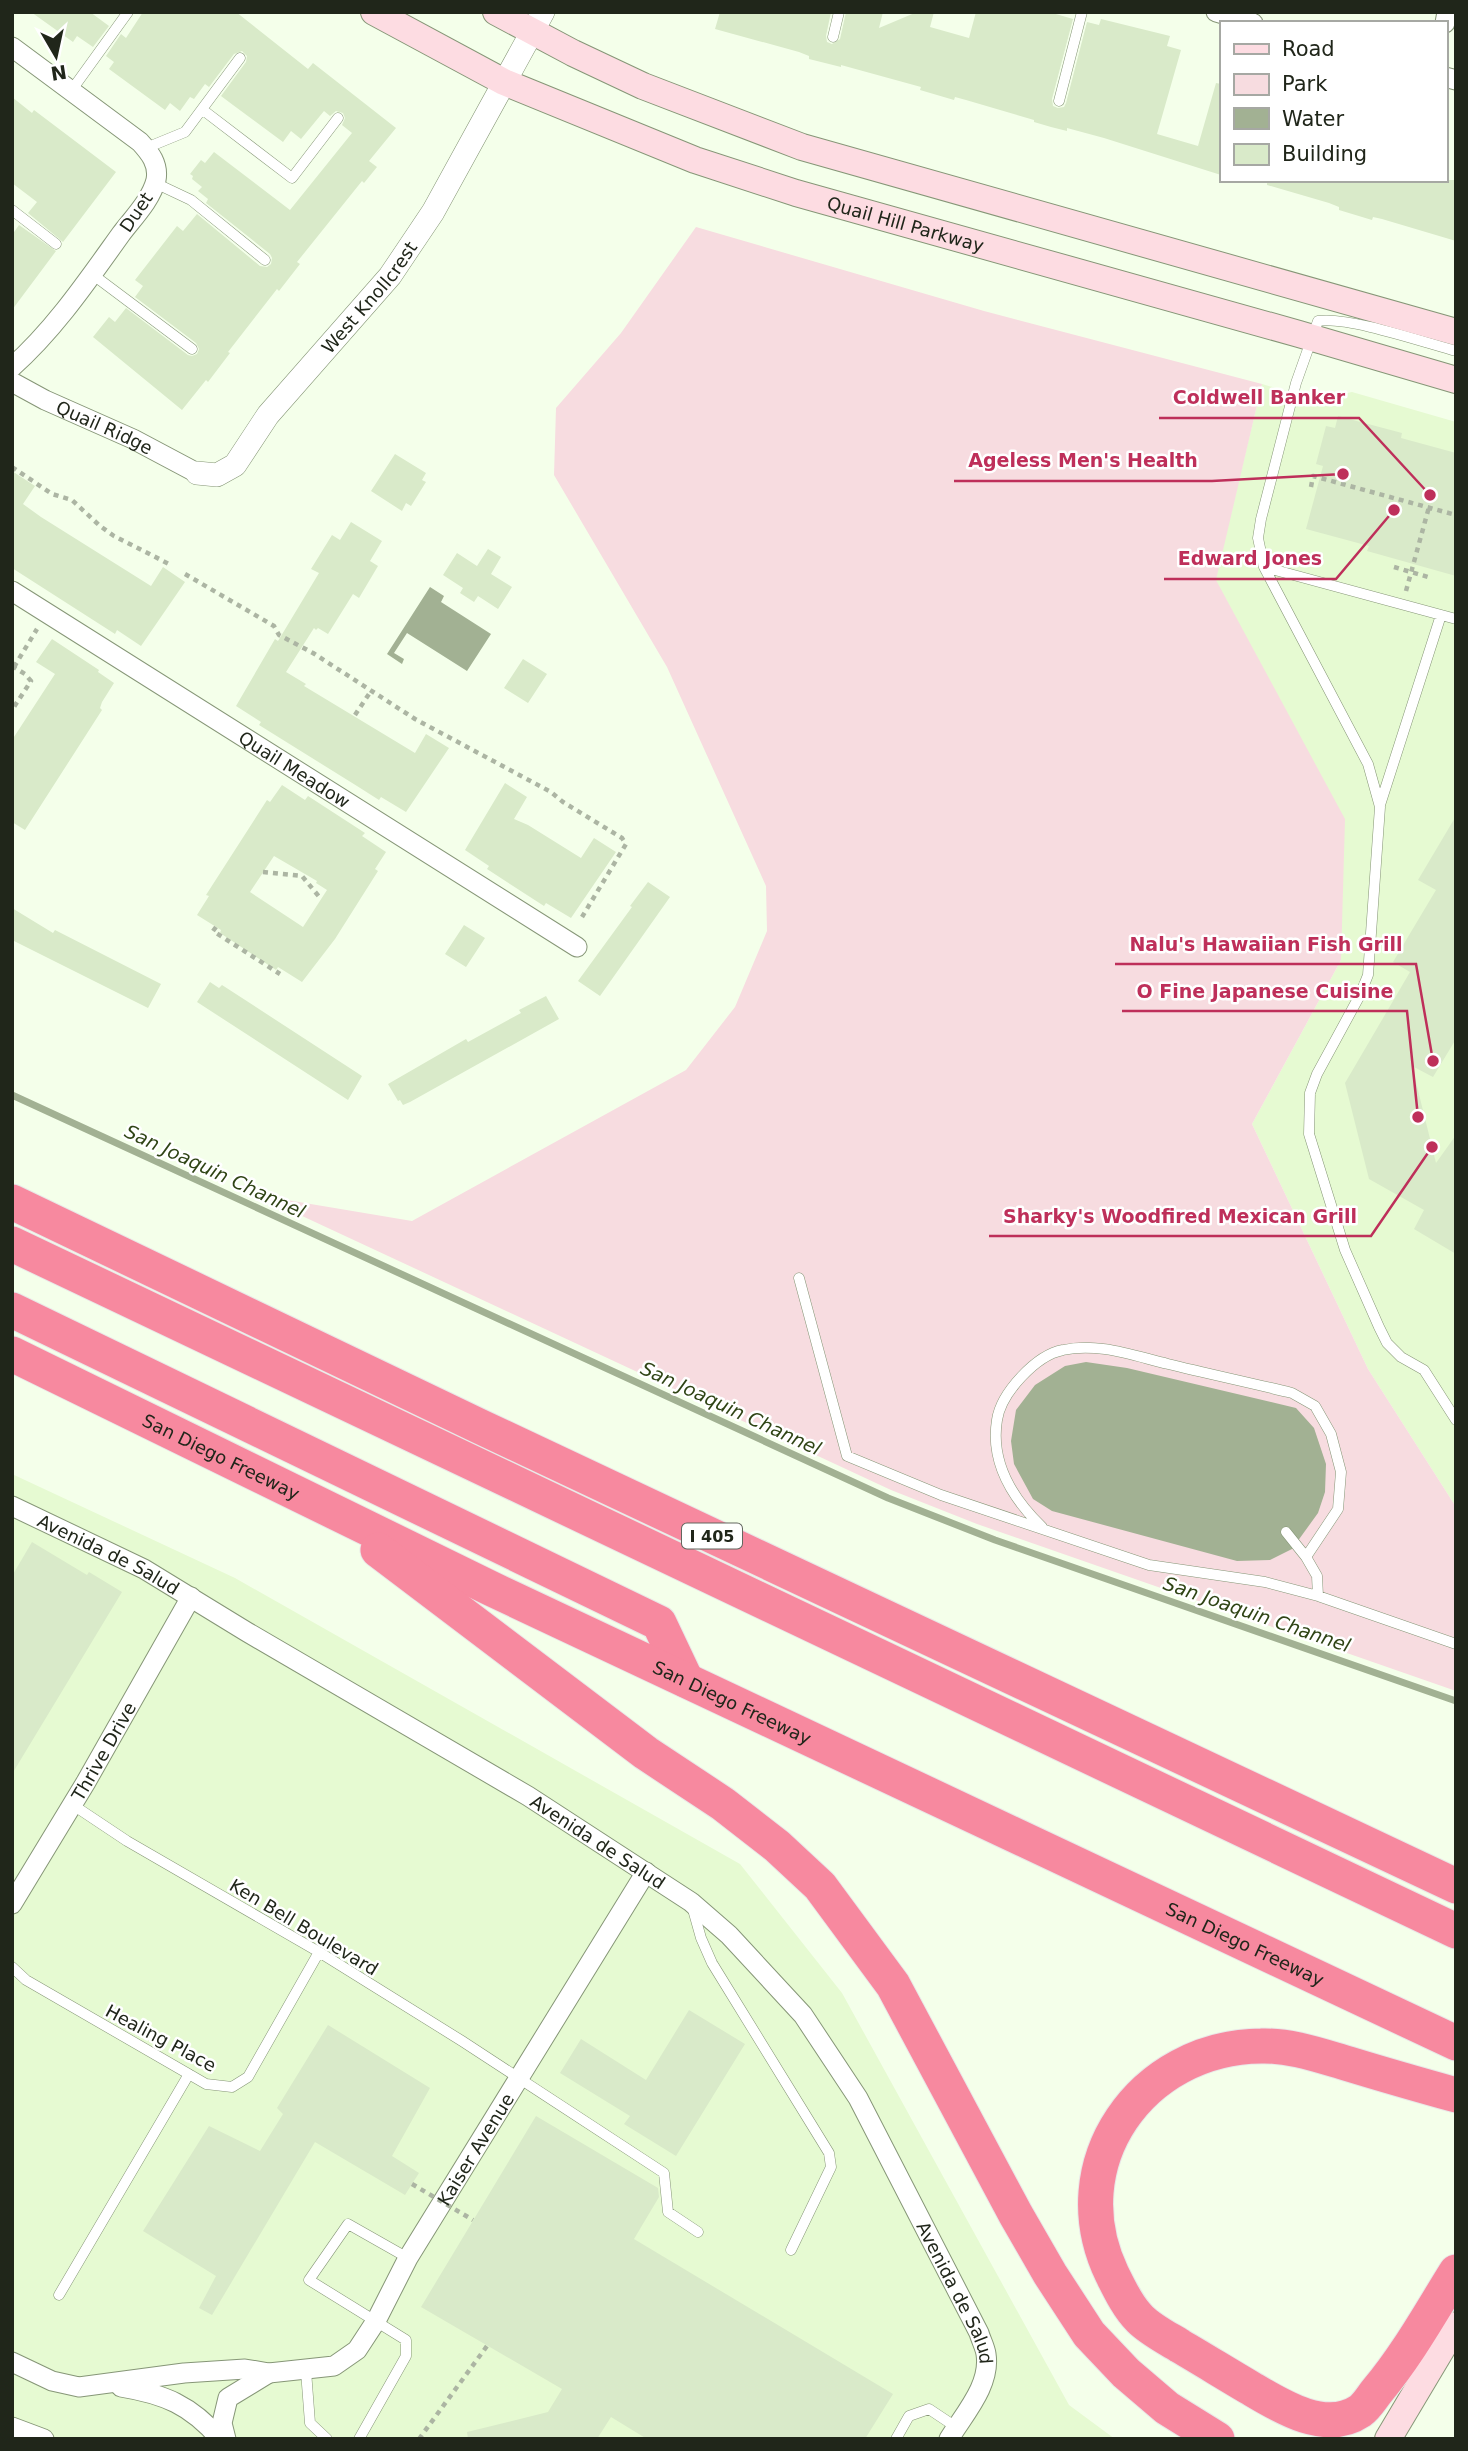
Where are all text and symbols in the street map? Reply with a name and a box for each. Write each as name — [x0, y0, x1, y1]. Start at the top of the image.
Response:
north arrow — [21, 21, 91, 91]
legend — [1220, 21, 1447, 182]
text: Road — [1282, 37, 1335, 61]
text: N — [49, 61, 68, 85]
text: Park — [1282, 72, 1328, 96]
text: Water — [1282, 107, 1344, 131]
text: Building — [1282, 142, 1367, 166]
street label: Duet — [115, 188, 157, 236]
street label: Quail Hill Parkway — [825, 192, 987, 256]
street label: West Knollcrest — [317, 237, 421, 357]
callout: Coldwell Banker — [1159, 378, 1359, 418]
text: Coldwell Banker — [1173, 386, 1346, 408]
street label: Quail Ridge — [53, 396, 157, 458]
callout: Ageless Men's Health — [954, 441, 1212, 481]
text: Ageless Men's Health — [968, 449, 1198, 471]
callout: Edward Jones — [1164, 539, 1336, 579]
text: Edward Jones — [1178, 547, 1322, 569]
street label: Quail Meadow — [235, 726, 354, 812]
callout: Nalu's Hawaiian Fish Grill — [1115, 924, 1416, 964]
text: Nalu's Hawaiian Fish Grill — [1129, 933, 1403, 955]
callout: O Fine Japanese Cuisine — [1122, 971, 1407, 1011]
text: O Fine Japanese Cuisine — [1136, 980, 1394, 1002]
water label: San Joaquin Channel — [121, 1120, 309, 1223]
callout: Sharky's Woodfired Mexican Grill — [989, 1196, 1371, 1236]
text: Sharky's Woodfired Mexican Grill — [1003, 1205, 1357, 1227]
water label: San Joaquin Channel — [637, 1357, 825, 1460]
street label: San Diego Freeway — [139, 1409, 304, 1504]
street label: Avenida de Salud — [34, 1509, 183, 1599]
road number: I 405 — [682, 1524, 742, 1548]
water label: San Joaquin Channel — [1161, 1572, 1354, 1657]
street label: San Diego Freeway — [650, 1656, 815, 1749]
street label: Thrive Drive — [66, 1698, 140, 1805]
street label: Avenida de Salud — [527, 1790, 669, 1893]
street label: Ken Bell Boulevard — [226, 1874, 382, 1980]
street label: San Diego Freeway — [1163, 1897, 1328, 1990]
street label: Healing Place — [102, 2000, 220, 2076]
street label: Kaiser Avenue — [433, 2089, 518, 2209]
street label: Avenida de Salud — [913, 2218, 997, 2365]

